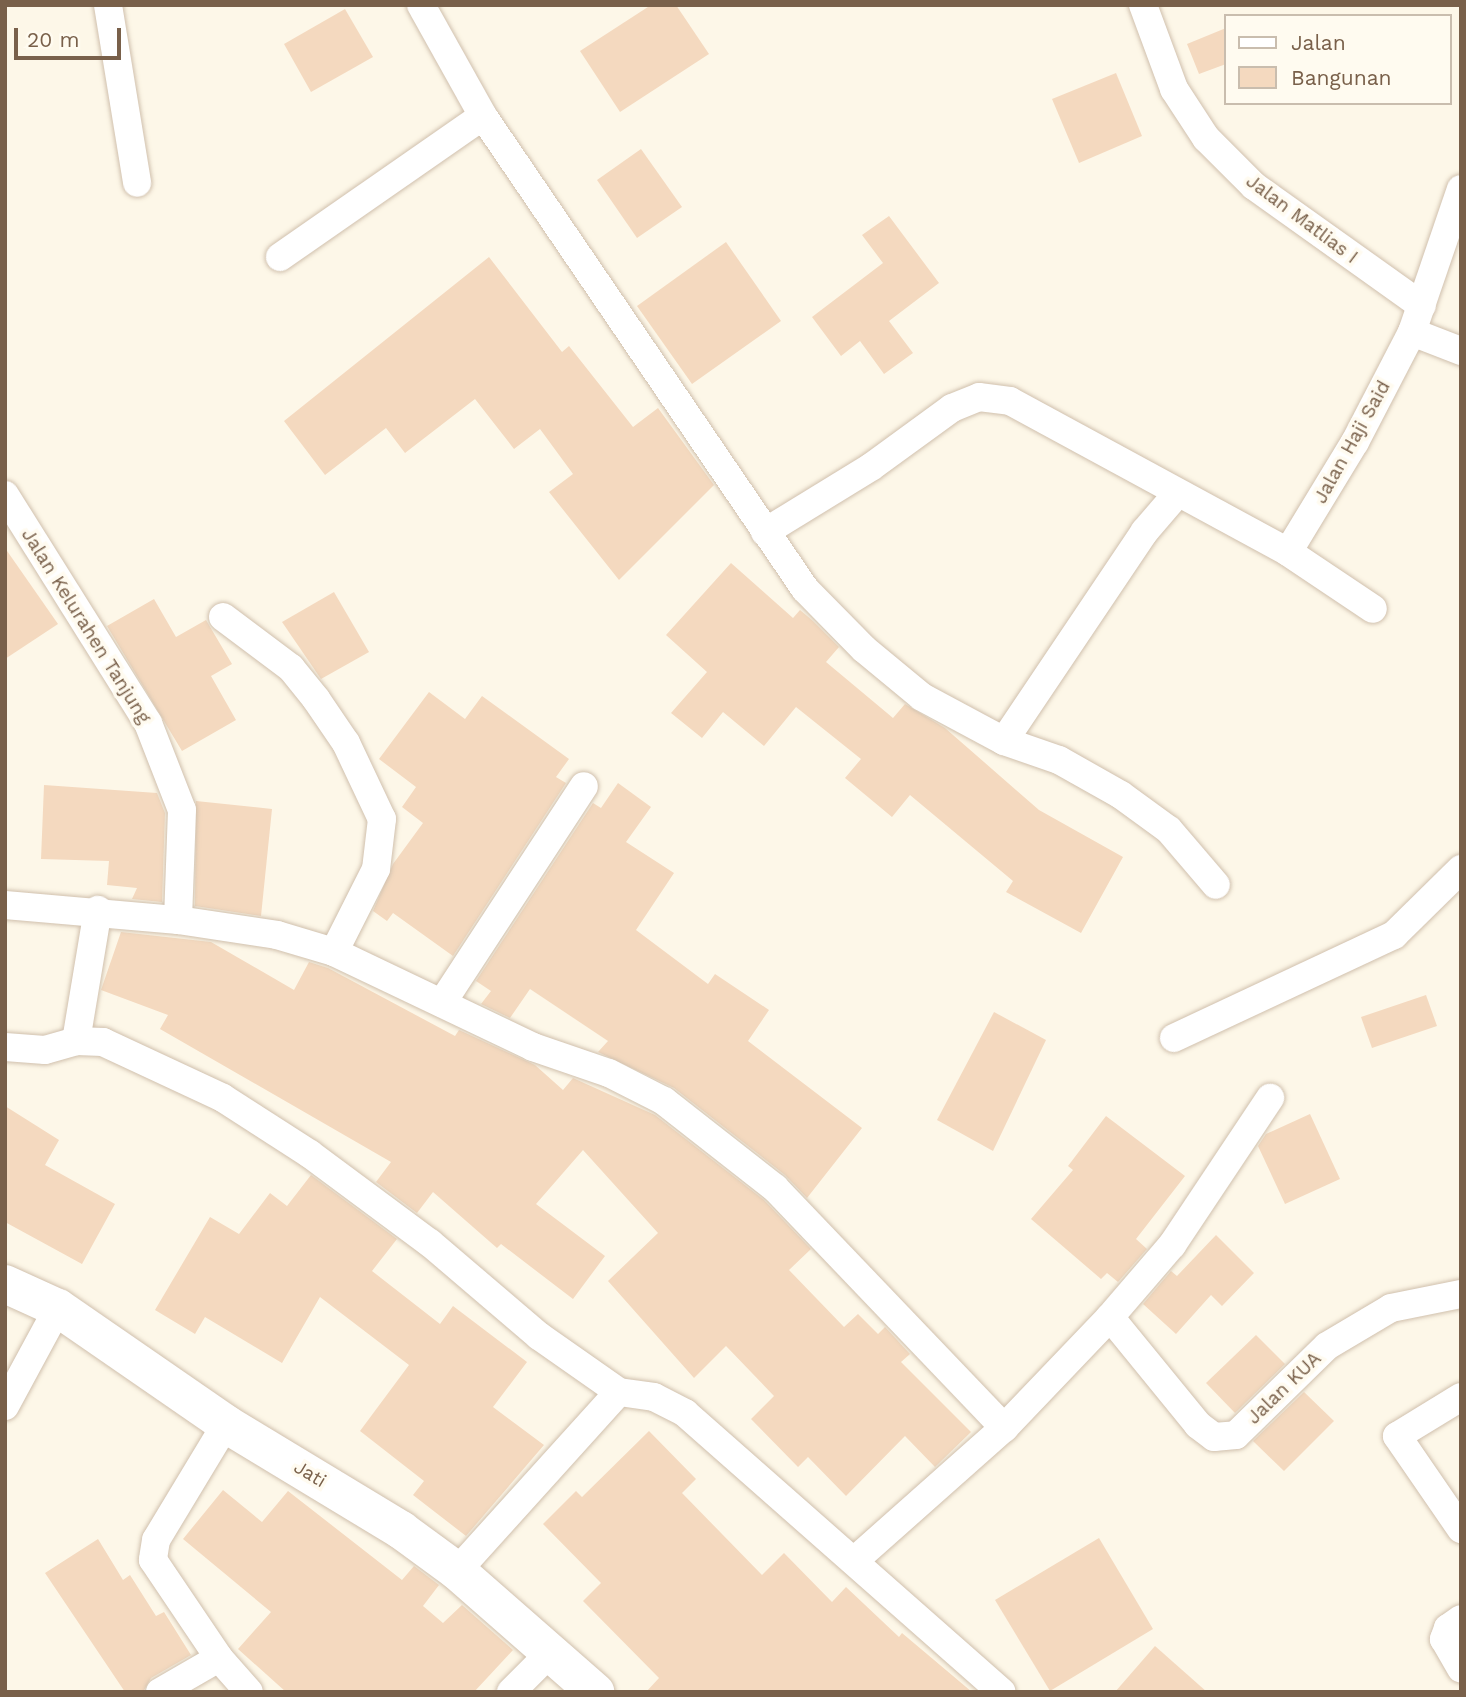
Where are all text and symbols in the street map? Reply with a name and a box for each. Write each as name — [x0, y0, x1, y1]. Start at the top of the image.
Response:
scale bar — [18, 14, 124, 58]
legend — [1224, 14, 1452, 105]
text: 20 m — [27, 27, 79, 52]
text: Jalan — [1291, 30, 1346, 55]
text: Bangunan — [1291, 65, 1392, 90]
street label: Jalan Matlias I — [1242, 170, 1362, 268]
street label: Jalan Haji Said — [1309, 377, 1395, 507]
street label: Jalan Kelurahen Tanjung — [16, 524, 156, 728]
street label: Jalan KUA — [1242, 1347, 1326, 1429]
street label: Jati — [290, 1456, 330, 1492]

